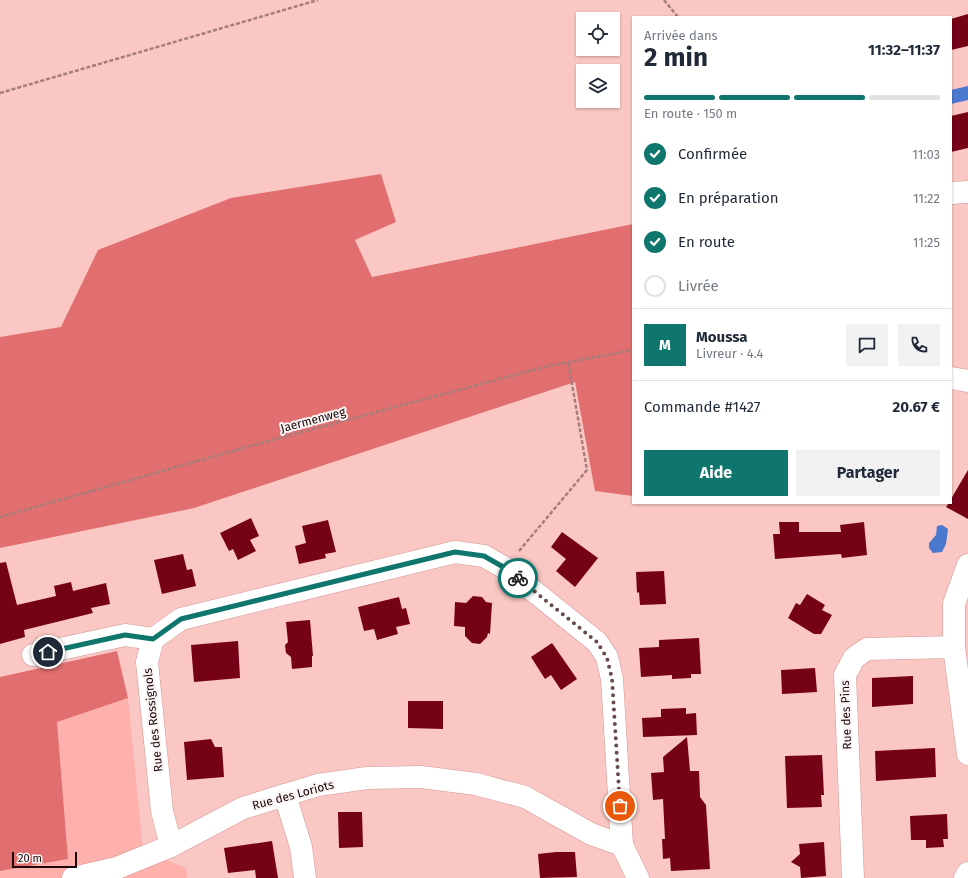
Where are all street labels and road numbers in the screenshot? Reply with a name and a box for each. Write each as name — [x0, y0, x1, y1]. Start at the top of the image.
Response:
street label: Jaermenweg — [279, 404, 348, 435]
street label: Rue des Rossignols — [141, 667, 165, 773]
street label: Rue des Pins — [838, 680, 854, 750]
street label: Rue des Loriots — [251, 777, 336, 813]

